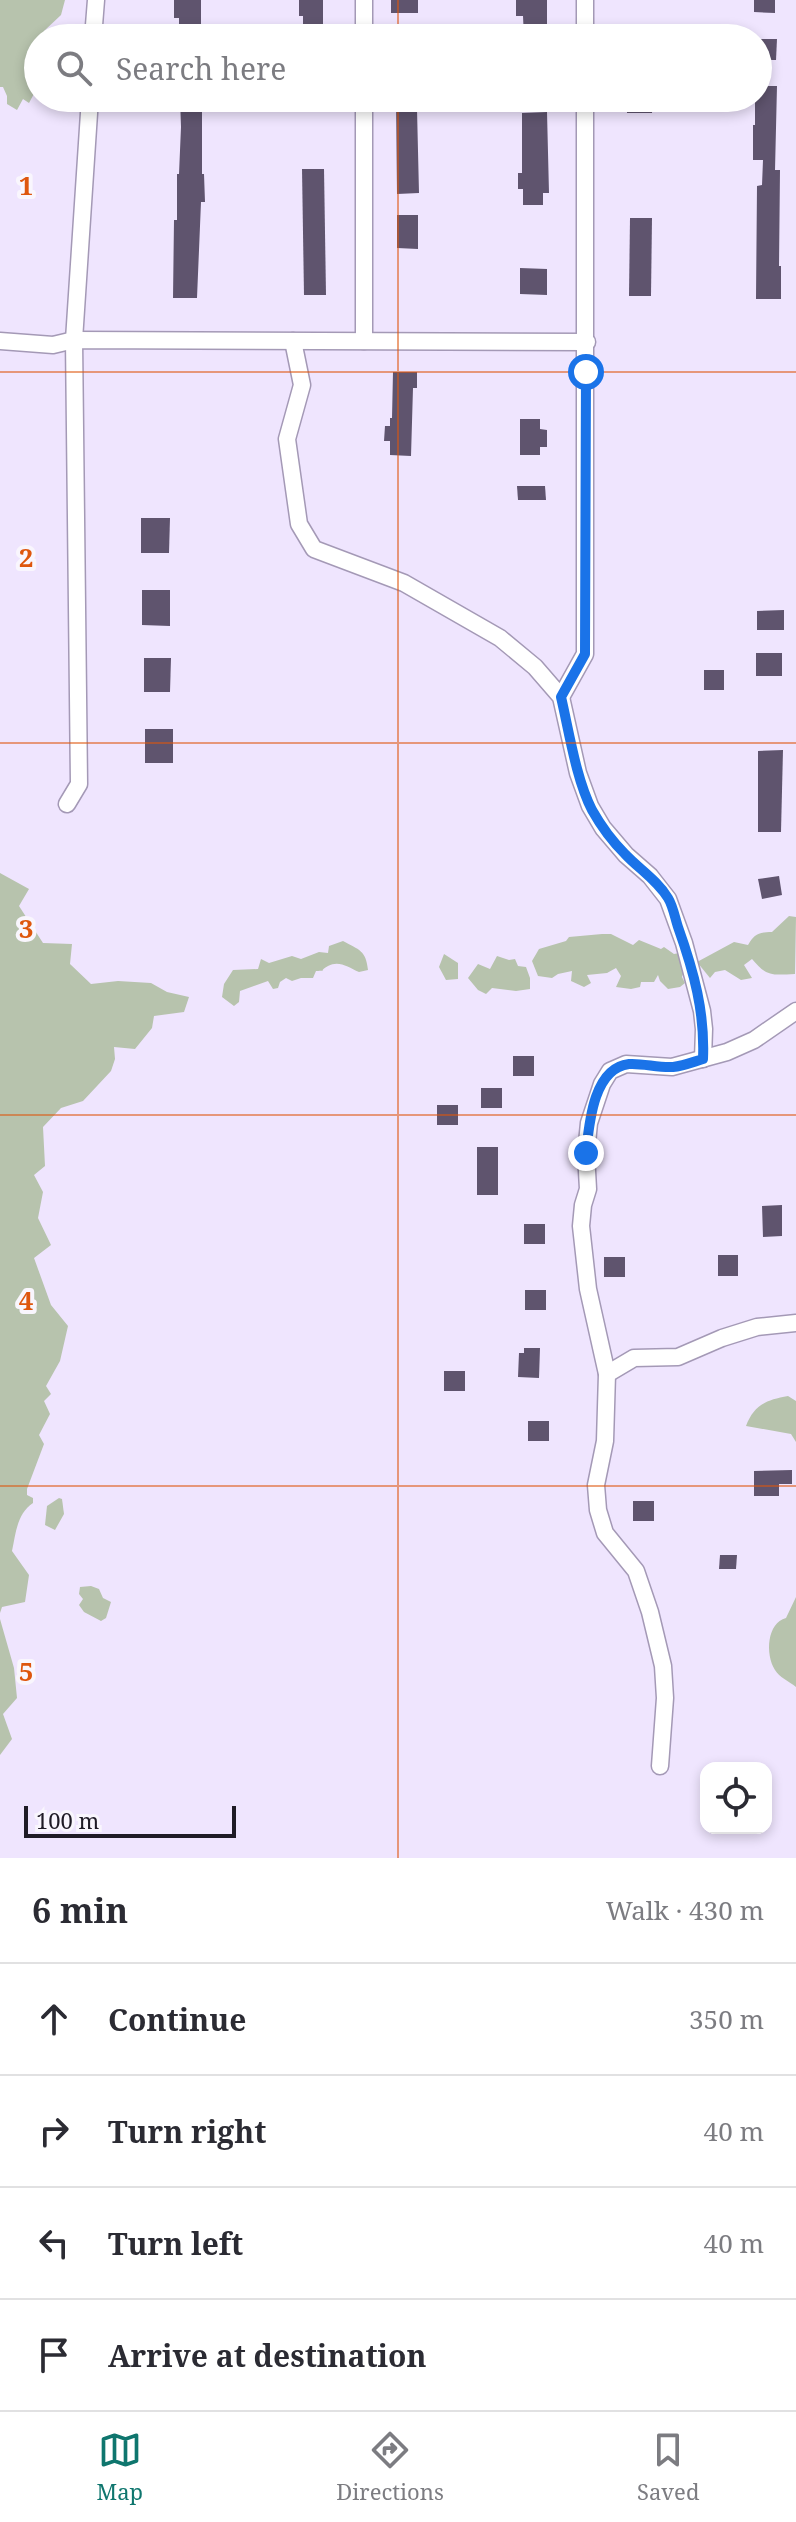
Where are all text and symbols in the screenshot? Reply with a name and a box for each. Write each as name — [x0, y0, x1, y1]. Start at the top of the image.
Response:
search box — [24, 24, 772, 112]
icon: search — [52, 46, 96, 90]
text: Search here — [116, 48, 286, 89]
text: 1 — [19, 167, 33, 203]
route start — [568, 354, 604, 390]
text: 2 — [19, 539, 33, 575]
text: 3 — [19, 910, 33, 946]
route end — [568, 1135, 604, 1171]
text: 4 — [19, 1282, 34, 1318]
text: 5 — [19, 1653, 33, 1689]
map controls — [700, 1762, 772, 1834]
button: locate — [700, 1762, 772, 1834]
scale bar — [24, 1802, 236, 1838]
text: 100 m — [36, 1805, 99, 1835]
text: 6 min — [32, 1887, 128, 1933]
text: Walk · 430 m — [606, 1892, 764, 1928]
icon: ahead — [32, 1997, 76, 2041]
text: Continue — [108, 1999, 246, 2040]
text: 350 m — [689, 2001, 764, 2037]
icon: right — [32, 2109, 76, 2153]
text: Turn right — [108, 2111, 266, 2152]
text: 40 m — [704, 2113, 764, 2149]
icon: left — [32, 2221, 76, 2265]
text: Turn left — [108, 2223, 243, 2264]
text: 40 m — [704, 2225, 764, 2261]
icon: arrive — [32, 2333, 76, 2377]
text: Arrive at destination — [108, 2335, 427, 2376]
tab: Map — [97, 2428, 143, 2506]
tab: Directions — [336, 2428, 444, 2506]
tab: Saved — [637, 2428, 699, 2506]

